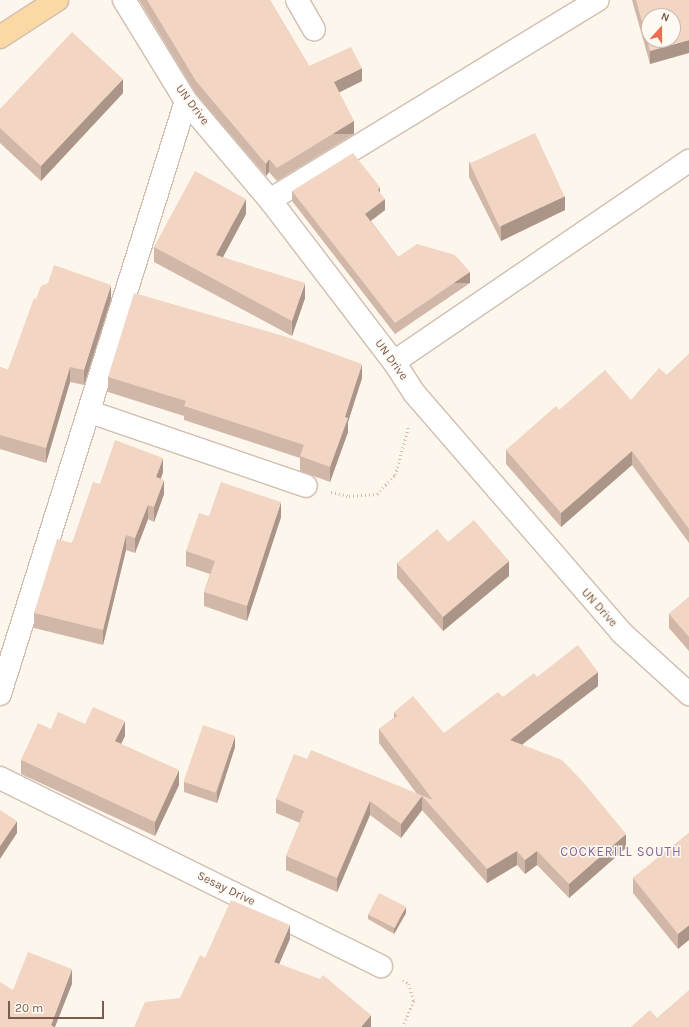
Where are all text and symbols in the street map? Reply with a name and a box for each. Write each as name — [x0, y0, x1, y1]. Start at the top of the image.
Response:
north arrow — [641, 8, 681, 48]
text: N — [659, 10, 671, 25]
street label: UN Drive — [172, 82, 212, 128]
street label: UN Drive — [371, 337, 411, 383]
street label: UN Drive — [578, 586, 620, 630]
district label: COCKERILL SOUTH — [560, 844, 682, 860]
street label: Sesay Drive — [195, 869, 257, 909]
scale bar — [10, 993, 106, 1019]
text: 20 m — [15, 1001, 43, 1015]

